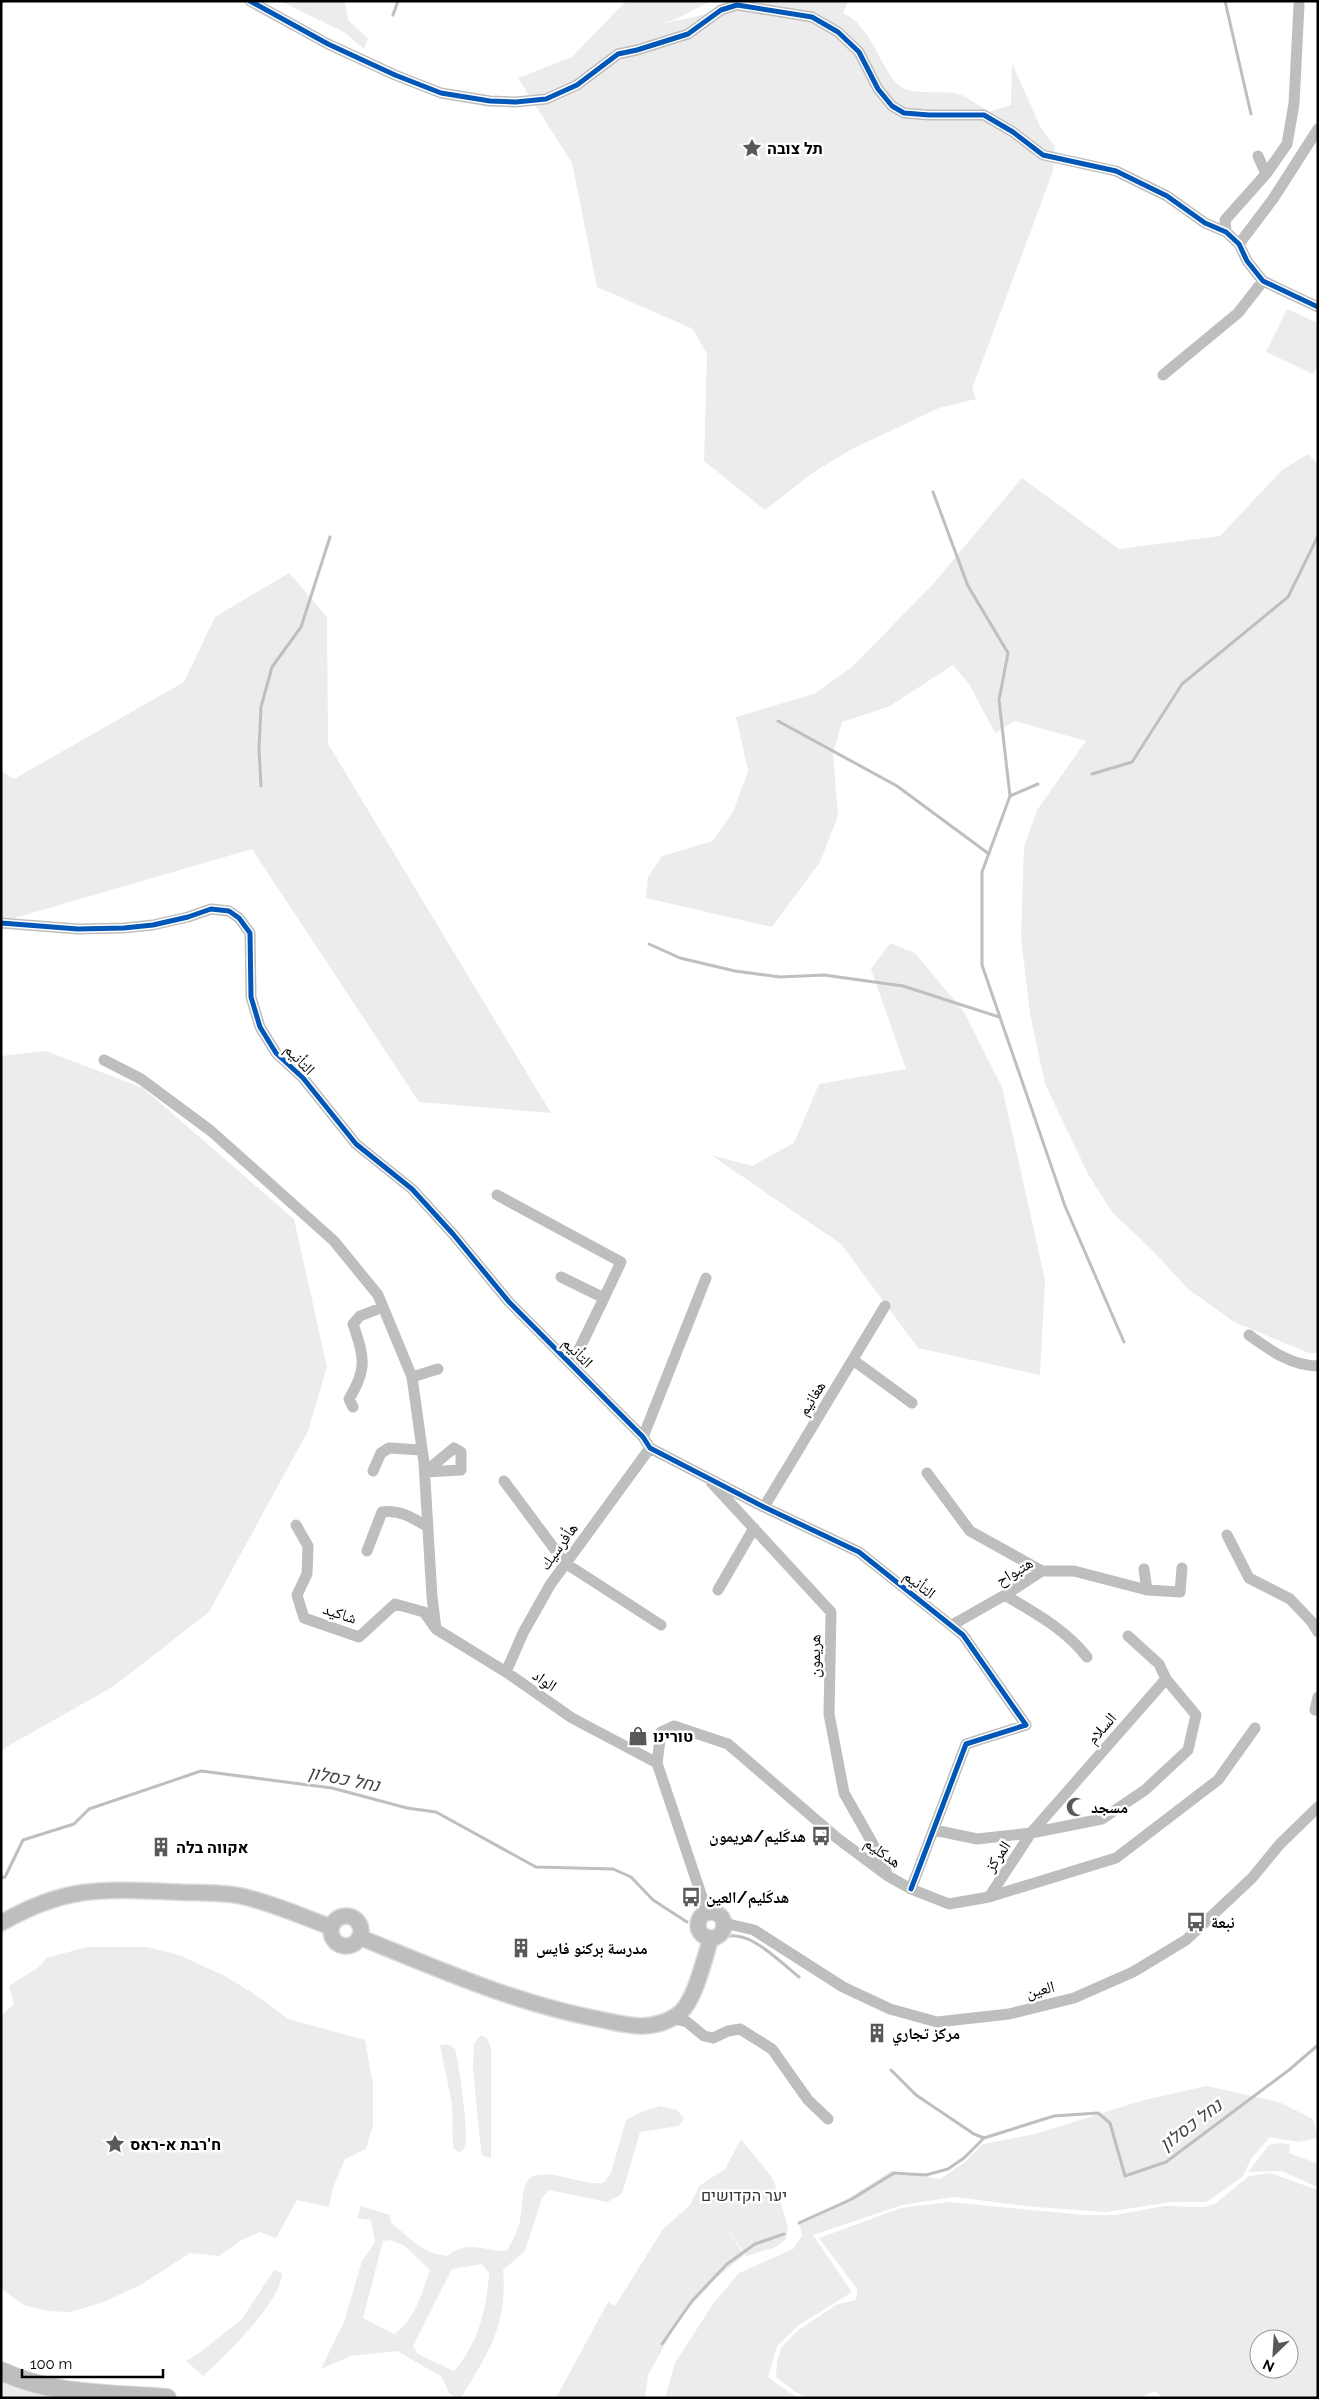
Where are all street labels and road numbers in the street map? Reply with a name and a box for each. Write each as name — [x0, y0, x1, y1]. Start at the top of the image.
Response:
street label: التأنيم — [280, 1040, 319, 1079]
street label: التأنيم — [558, 1333, 597, 1372]
street label: هغانيم — [793, 1377, 830, 1420]
street label: هأفرسيك — [535, 1519, 582, 1573]
street label: هتبواح — [992, 1553, 1037, 1591]
street label: التأنيم — [899, 1566, 940, 1604]
street label: شاكيد — [320, 1599, 359, 1628]
street label: هريمون — [805, 1634, 825, 1678]
street label: الواد — [529, 1665, 560, 1695]
street label: السلام — [1083, 1709, 1121, 1749]
street label: هدكليم — [860, 1833, 905, 1873]
street label: المركز — [980, 1837, 1015, 1876]
street label: العين — [1024, 1977, 1057, 2003]

